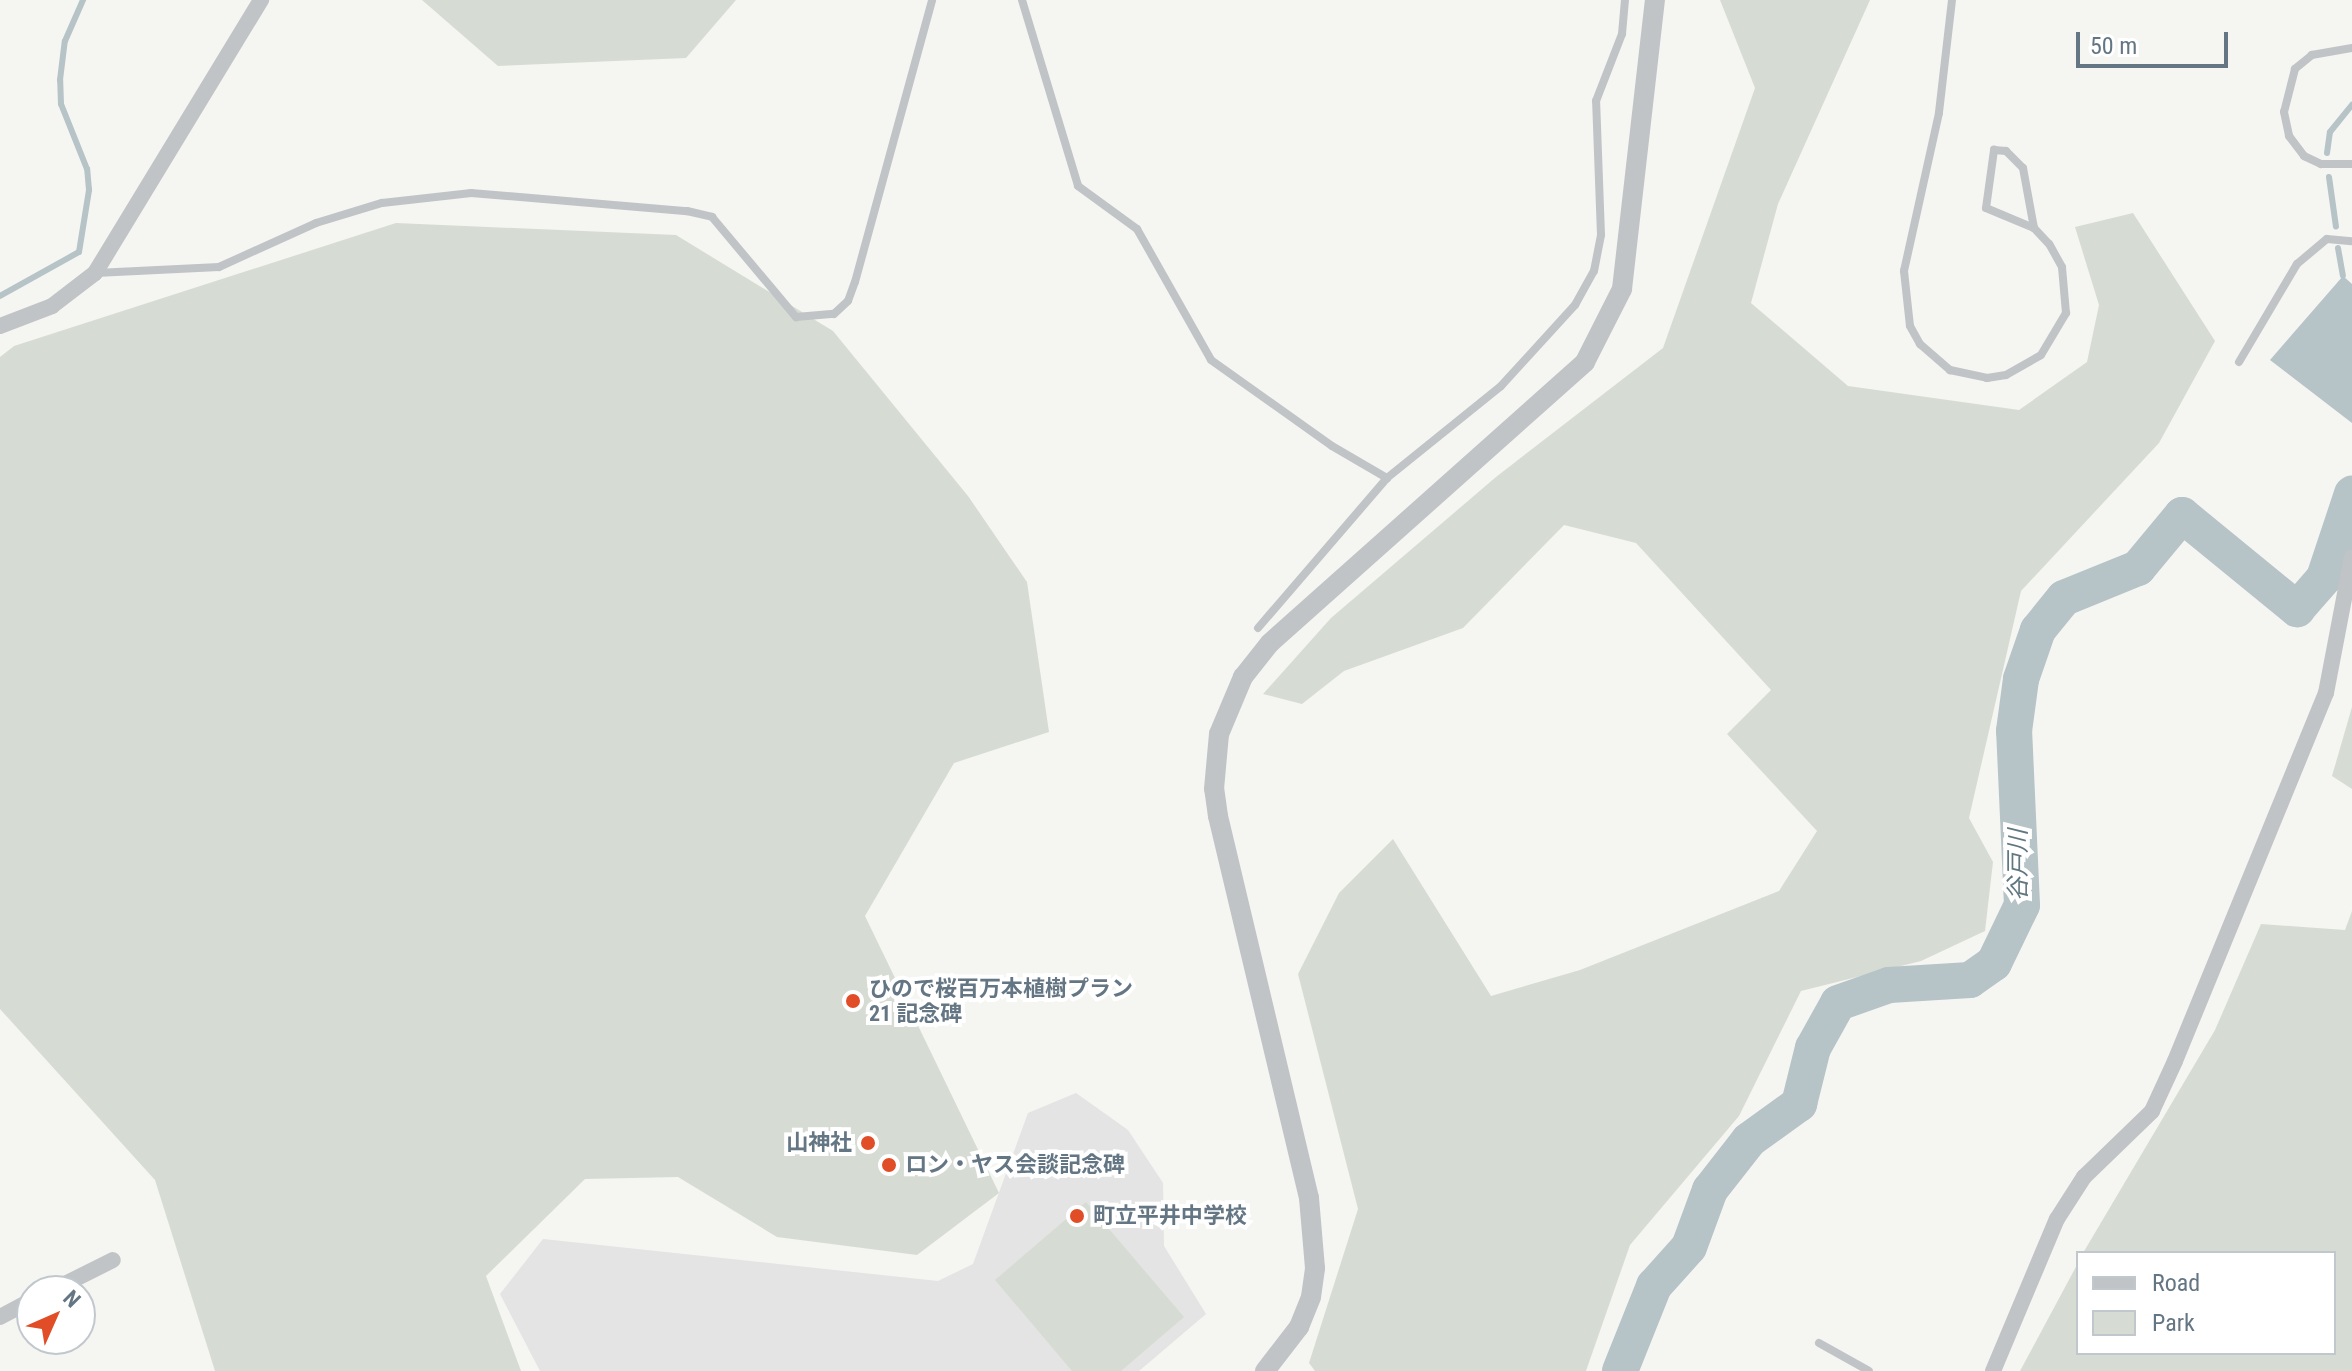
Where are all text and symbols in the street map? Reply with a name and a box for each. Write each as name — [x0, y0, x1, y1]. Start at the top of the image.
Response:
scale bar — [2080, 16, 2232, 66]
text: 50 m — [2090, 32, 2137, 60]
water label: 谷戸川 — [2005, 829, 2033, 901]
place label: ひので桜百万本植樹プラン 21 記念碑 — [869, 975, 1133, 1026]
marker: ひので桜百万本植樹プラン 21 記念碑 — [844, 992, 862, 1010]
place label: 山神社 — [786, 1130, 852, 1156]
marker: 山神社 — [859, 1134, 877, 1152]
place label: ロン・ヤス会談記念碑 — [905, 1152, 1125, 1178]
marker: ロン・ヤス会談記念碑 — [880, 1156, 898, 1174]
place label: 町立平井中学校 — [1093, 1203, 1247, 1229]
marker: 町立平井中学校 — [1068, 1207, 1086, 1225]
legend — [2076, 1251, 2336, 1355]
text: Road — [2152, 1269, 2200, 1297]
north arrow — [16, 1275, 96, 1355]
text: N — [58, 1285, 86, 1313]
text: Park — [2152, 1309, 2195, 1337]

